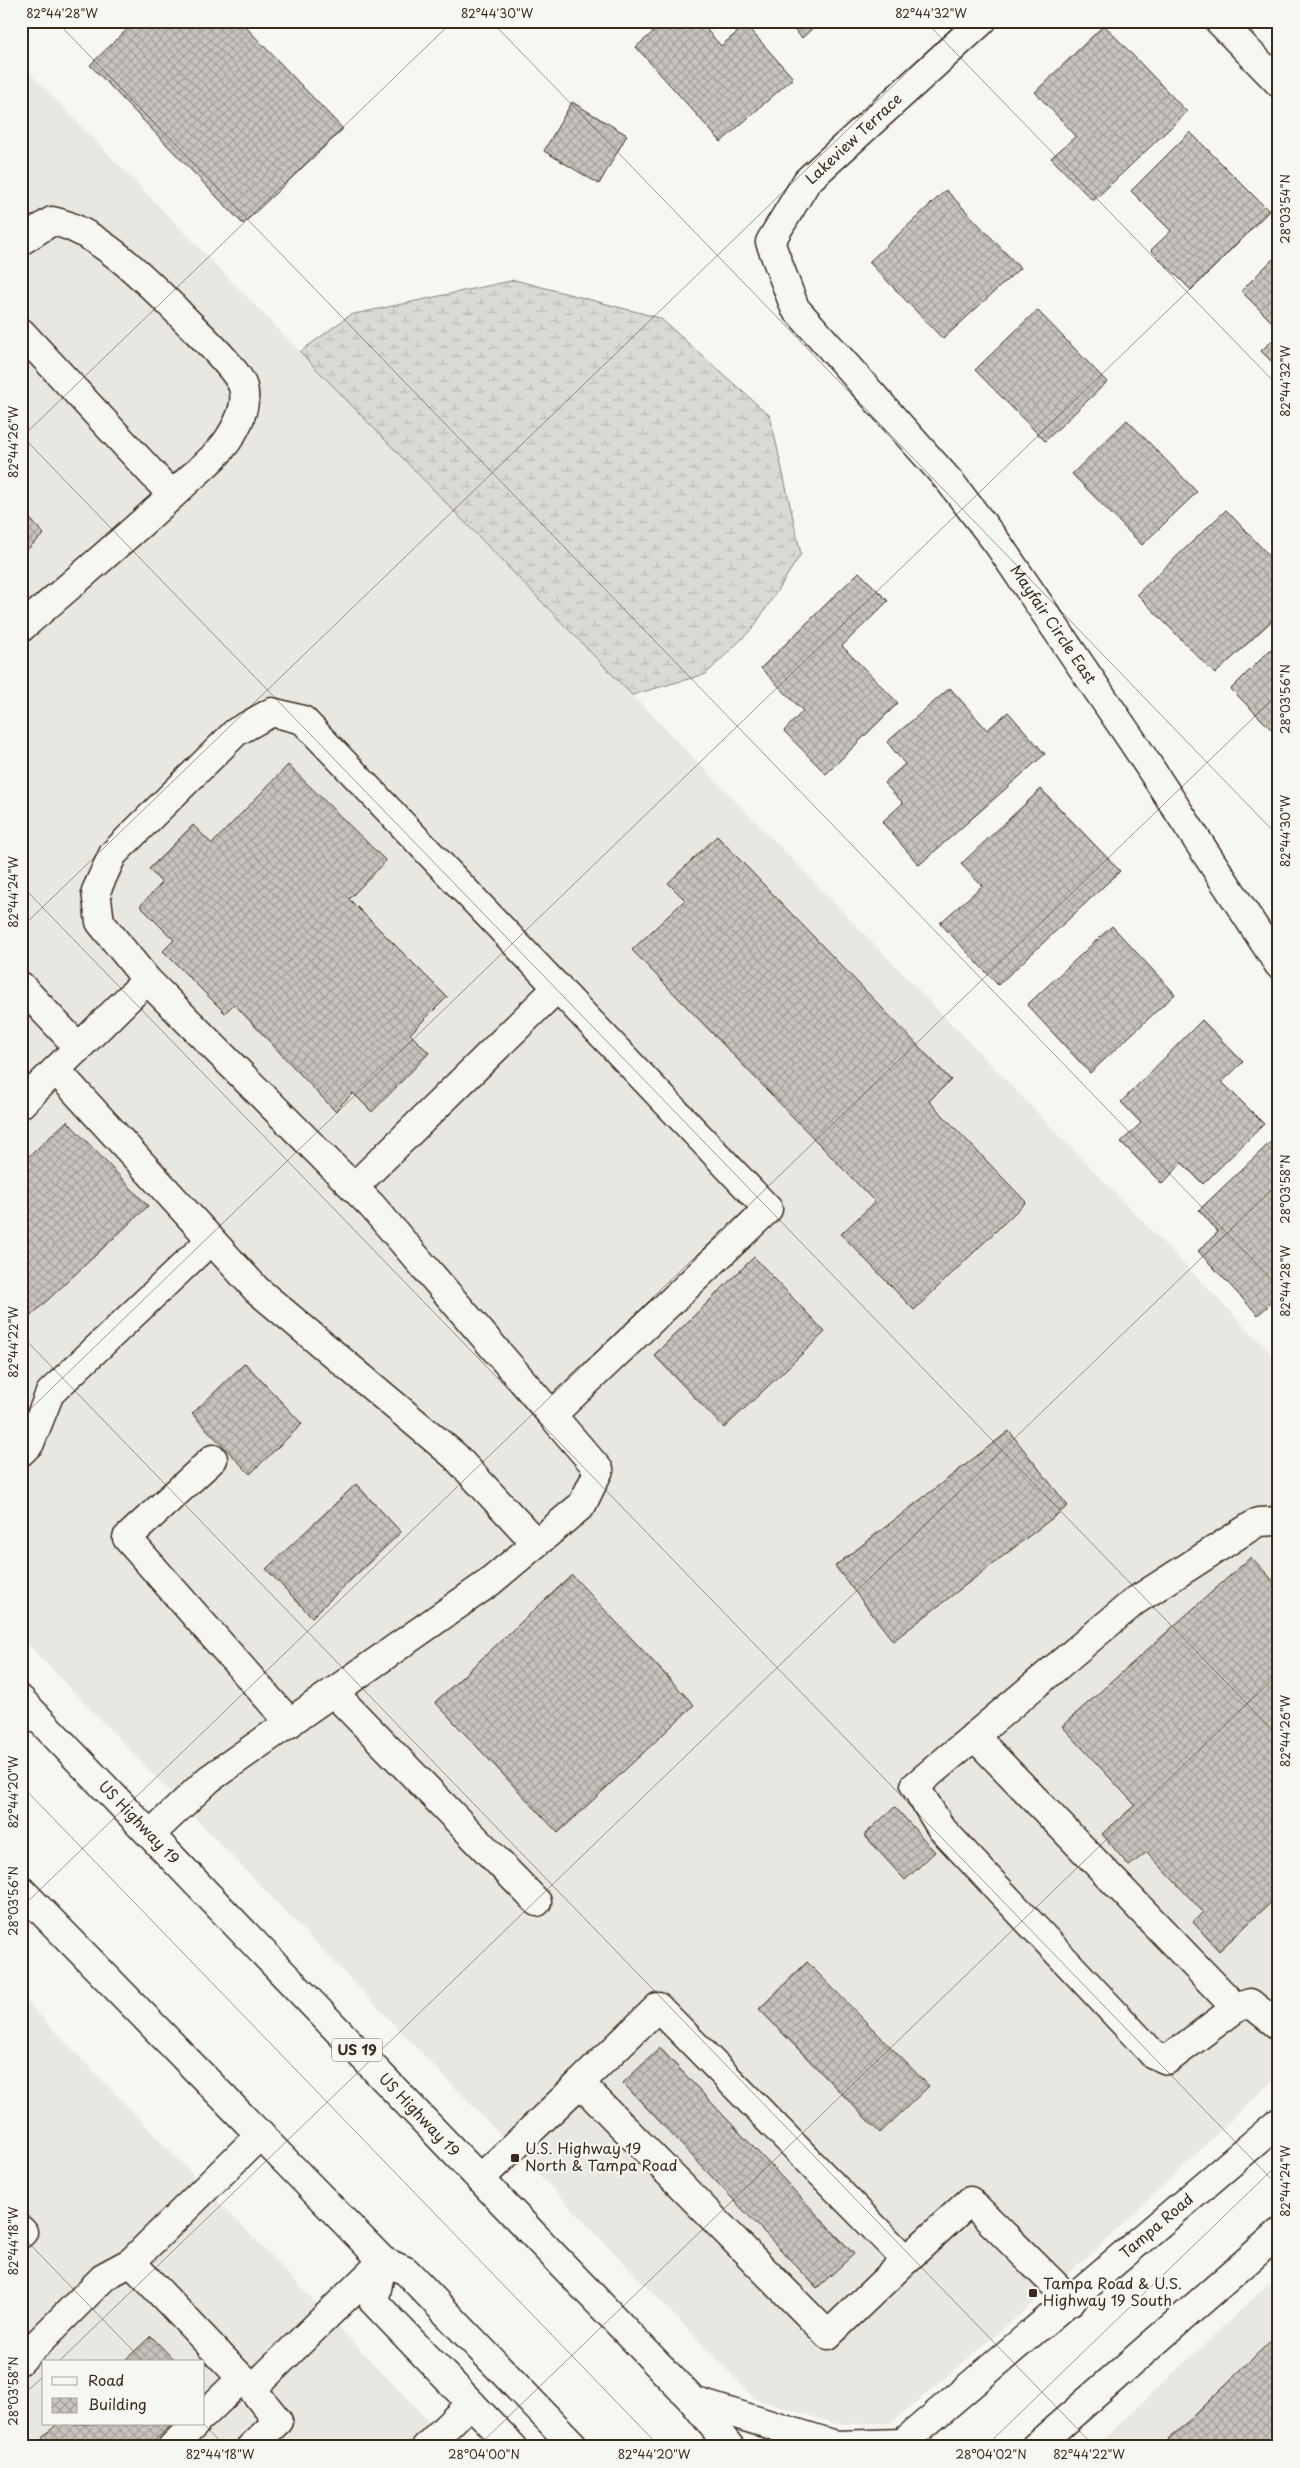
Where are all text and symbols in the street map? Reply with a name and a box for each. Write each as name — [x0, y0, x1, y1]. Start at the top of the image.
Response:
text: 82°44'28"W — [26, 4, 99, 22]
text: 82°44'30"W — [461, 4, 534, 22]
text: 82°44'32"W — [895, 4, 967, 22]
street label: Lakeview Terrace — [800, 87, 906, 189]
text: 28°03'54"N — [1276, 174, 1294, 244]
text: 82°44'32"W — [1276, 345, 1294, 417]
text: 82°44'26"W — [4, 405, 22, 478]
street label: Mayfair Circle East — [1005, 560, 1103, 688]
text: 28°03'56"N — [1276, 664, 1294, 734]
text: 82°44'30"W — [1276, 794, 1294, 867]
text: 82°44'24"W — [4, 856, 22, 928]
text: 28°03'58"N — [1276, 1154, 1294, 1224]
text: 82°44'28"W — [1276, 1244, 1294, 1317]
text: 82°44'22"W — [4, 1305, 22, 1378]
text: 82°44'26"W — [1276, 1694, 1294, 1767]
text: 82°44'20"W — [4, 1755, 22, 1828]
street label: US Highway 19 — [94, 1774, 186, 1869]
text: 28°03'56"N — [4, 1866, 22, 1936]
road number: US 19 — [332, 2038, 382, 2062]
street label: US Highway 19 — [374, 2067, 466, 2161]
place label: U.S. Highway 19 North & Tampa Road — [525, 2136, 678, 2176]
text: 82°44'24"W — [1276, 2145, 1294, 2217]
marker: U.S. Highway 19 North & Tampa Road — [509, 2152, 521, 2164]
street label: Tampa Road — [1114, 2187, 1198, 2263]
text: 82°44'18"W — [4, 2206, 22, 2275]
place label: Tampa Road & U.S. Highway 19 South — [1043, 2271, 1182, 2311]
marker: Tampa Road & U.S. Highway 19 South — [1027, 2287, 1039, 2299]
text: 28°03'58"N — [4, 2356, 22, 2426]
legend — [42, 2360, 205, 2426]
text: Road — [88, 2368, 124, 2391]
text: Building — [88, 2392, 147, 2415]
text: 82°44'18"W — [186, 2445, 255, 2463]
text: 28°04'00"N — [448, 2445, 520, 2463]
text: 82°44'20"W — [618, 2445, 691, 2463]
text: 28°04'02"N — [955, 2445, 1027, 2463]
text: 82°44'22"W — [1053, 2445, 1126, 2463]

